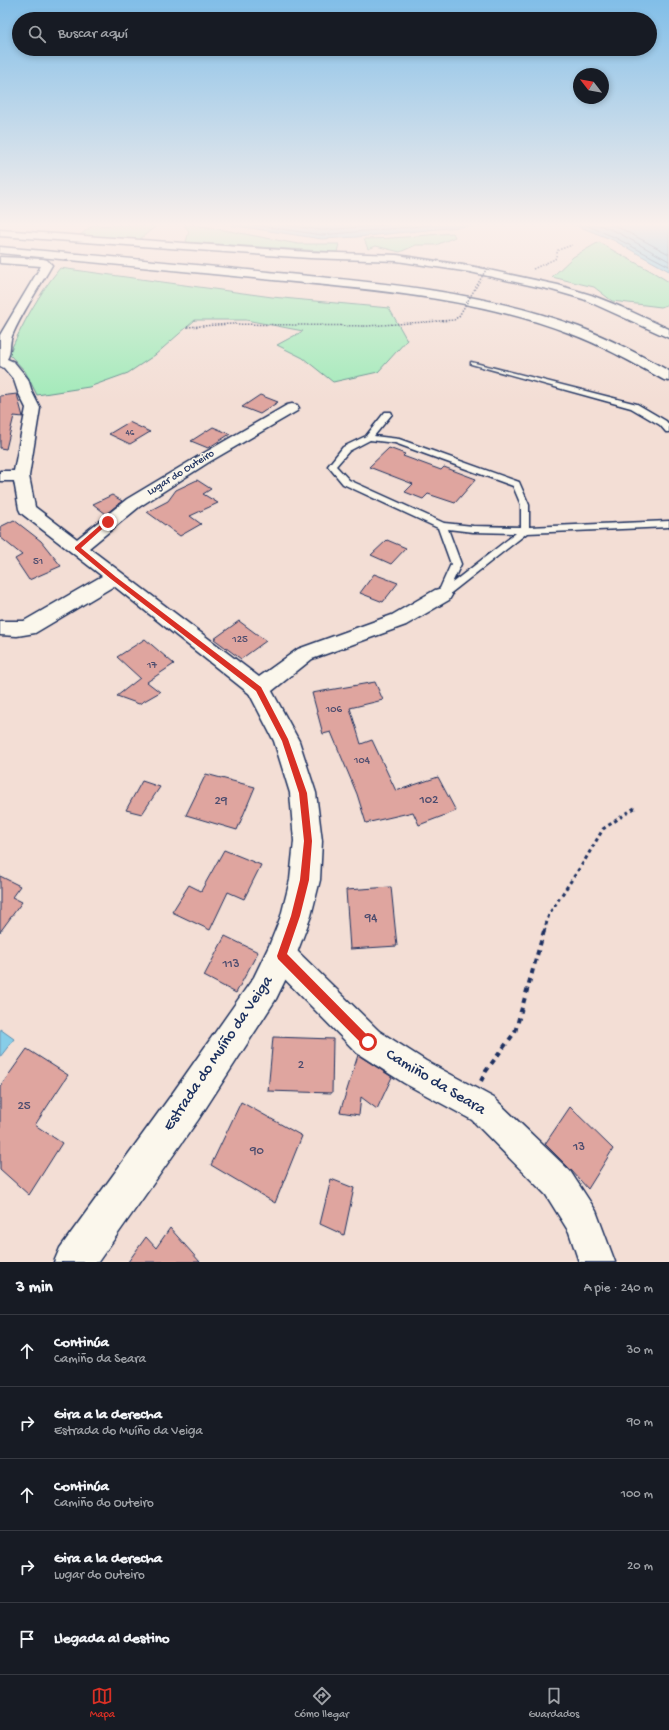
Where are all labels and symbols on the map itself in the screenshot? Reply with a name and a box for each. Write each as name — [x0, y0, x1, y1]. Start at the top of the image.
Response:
north arrow — [573, 68, 609, 104]
house number: 46 — [126, 428, 135, 439]
street label: Lugar do Outeiro — [145, 447, 217, 498]
route end — [99, 513, 117, 531]
house number: 51 — [33, 556, 43, 568]
house number: 125 — [231, 634, 248, 646]
house number: 17 — [146, 660, 157, 672]
house number: 106 — [325, 704, 343, 716]
house number: 104 — [353, 755, 371, 767]
house number: 102 — [418, 793, 439, 808]
house number: 29 — [215, 794, 228, 809]
house number: 94 — [364, 911, 377, 926]
house number: 113 — [221, 957, 240, 972]
street label: Estrada do Muíño da Veiga — [160, 972, 279, 1135]
route start — [359, 1033, 377, 1051]
street label: Camiño da Seara — [382, 1046, 489, 1121]
house number: 2 — [298, 1058, 305, 1073]
house number: 25 — [17, 1099, 31, 1114]
house number: 13 — [572, 1140, 585, 1155]
house number: 90 — [249, 1144, 265, 1159]

